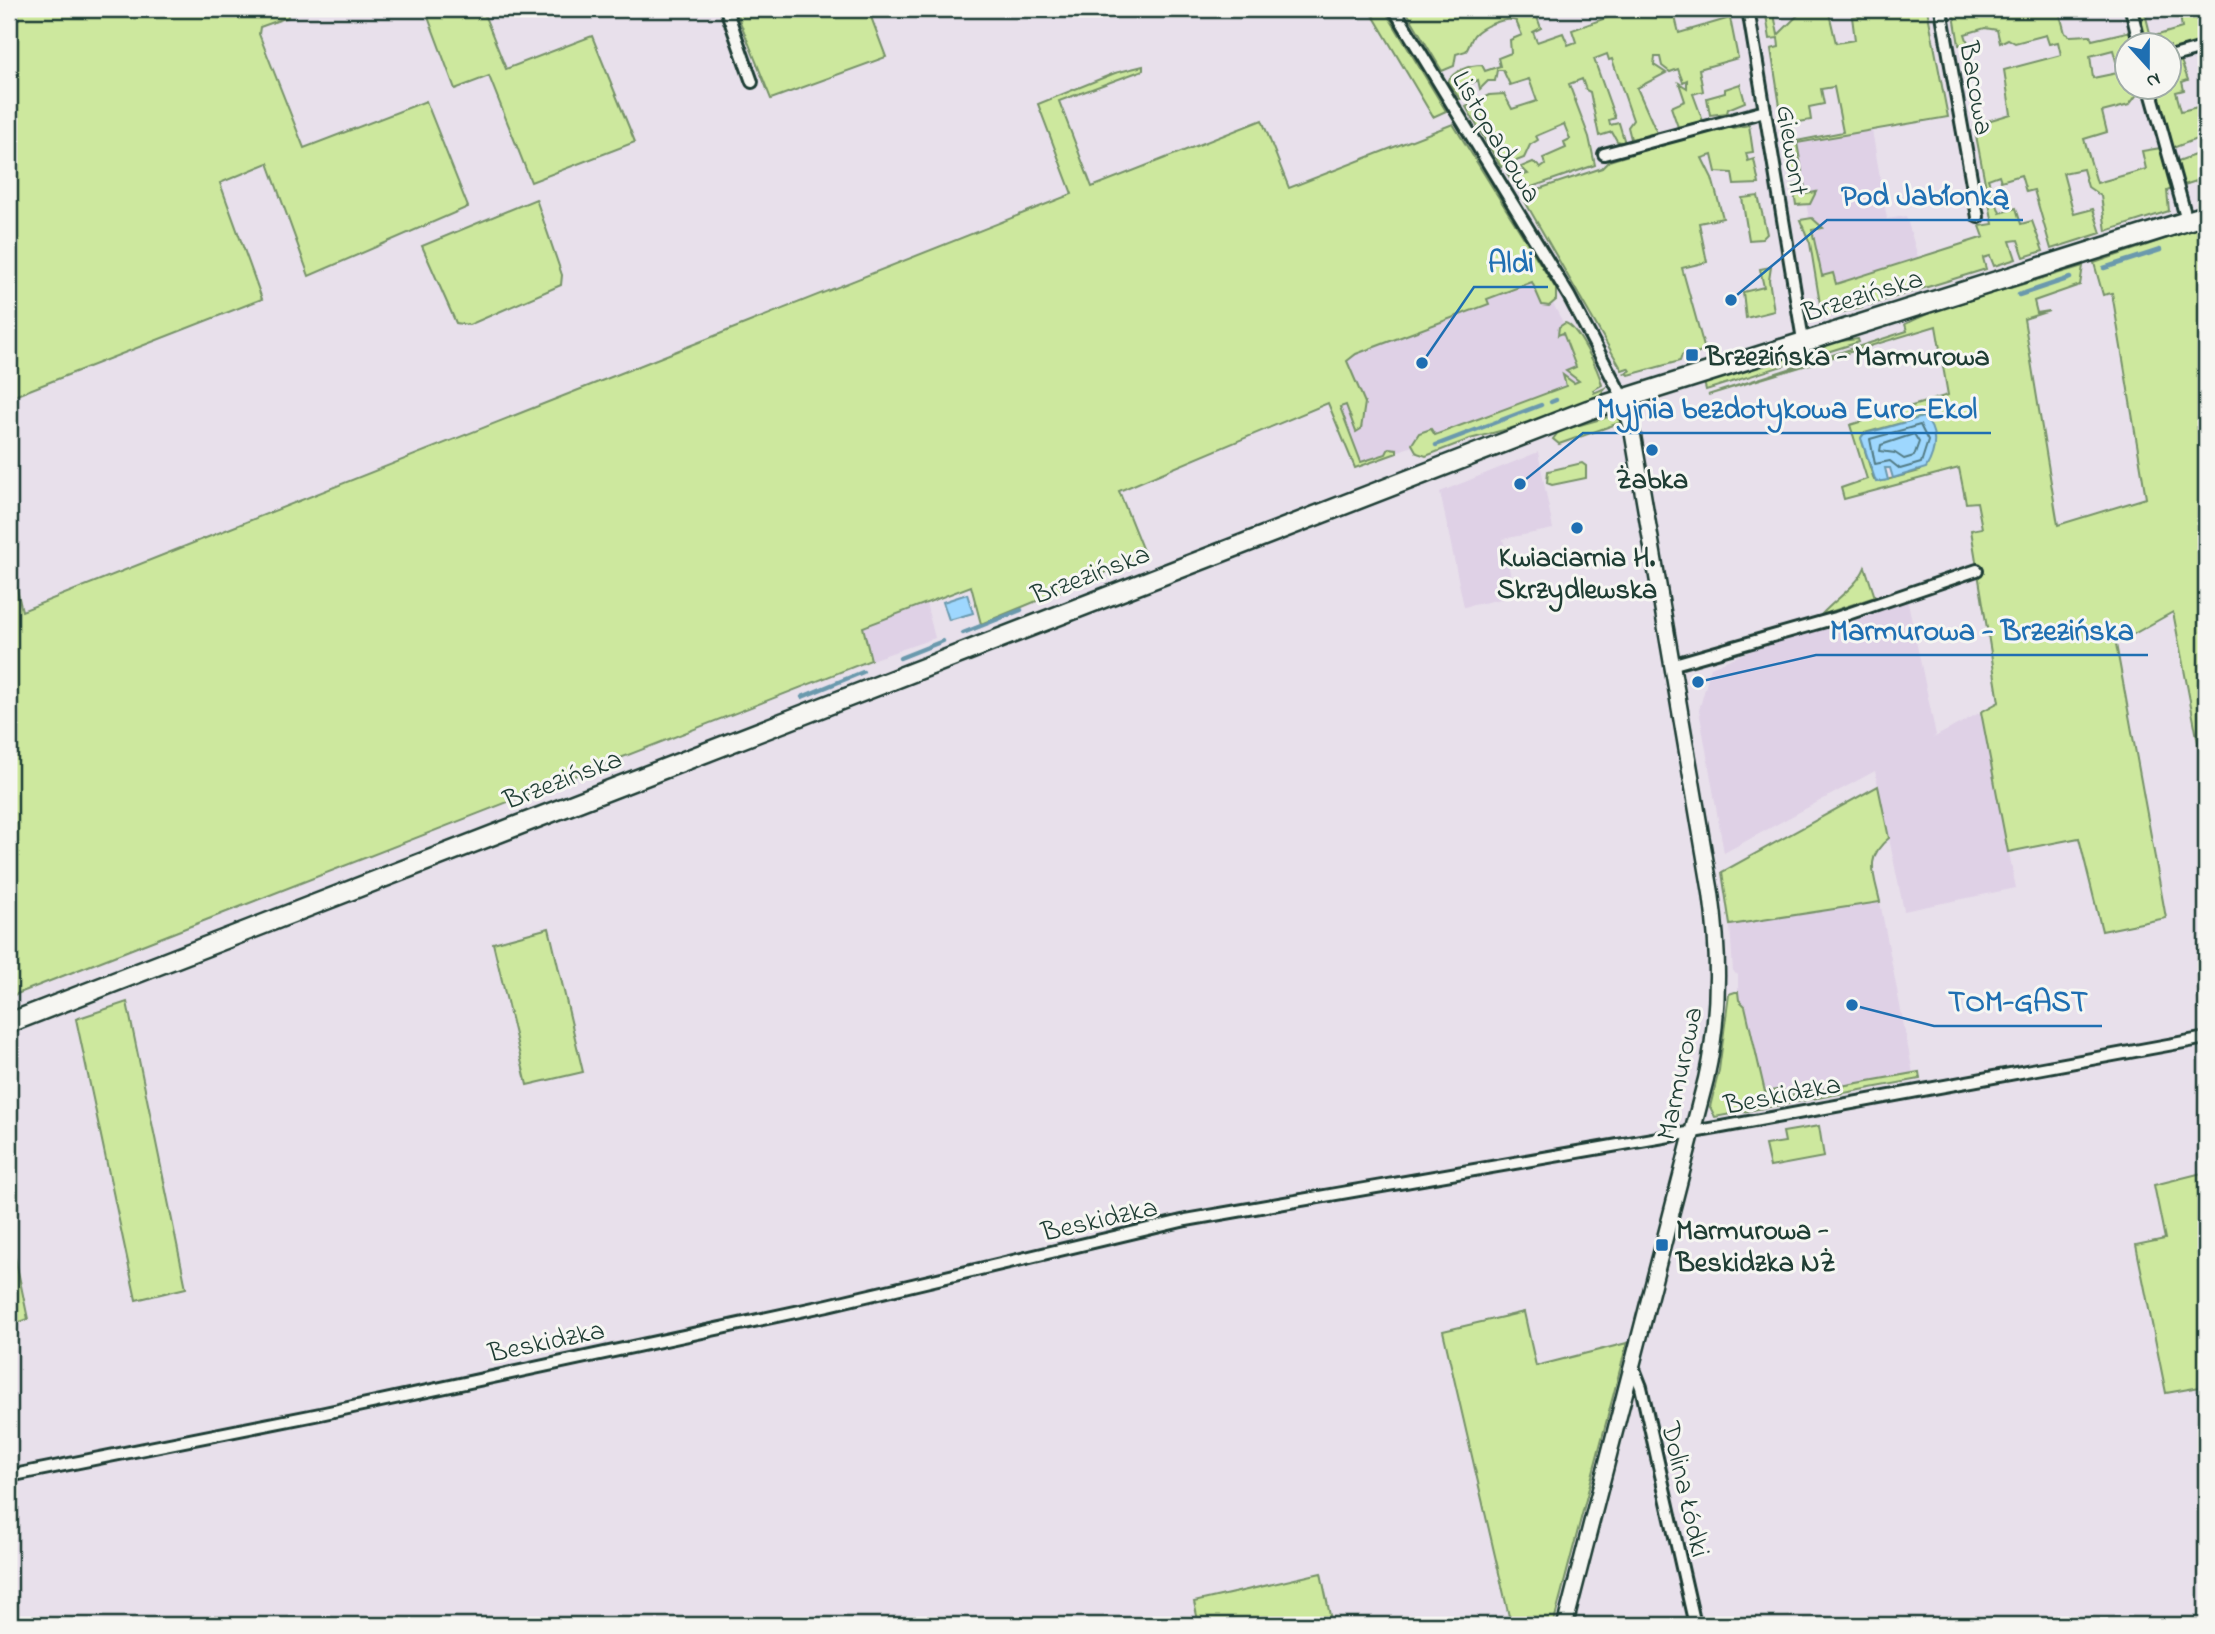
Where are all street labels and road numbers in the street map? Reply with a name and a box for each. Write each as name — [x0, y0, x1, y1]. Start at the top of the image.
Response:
street label: Bacowa — [1946, 38, 2003, 139]
street label: Listopadowa — [1439, 64, 1551, 212]
street label: Giewont — [1763, 102, 1818, 199]
street label: Brzezińska — [1797, 260, 1928, 335]
street label: Brzezińska — [1025, 535, 1156, 618]
street label: Brzezińska — [497, 740, 628, 823]
street label: Marmurowa — [1647, 1003, 1716, 1144]
street label: Beskidzka — [1720, 1065, 1844, 1128]
street label: Beskidzka — [1037, 1188, 1162, 1255]
street label: Beskidzka — [484, 1311, 609, 1376]
street label: Dolina Łódki — [1648, 1417, 1719, 1562]

